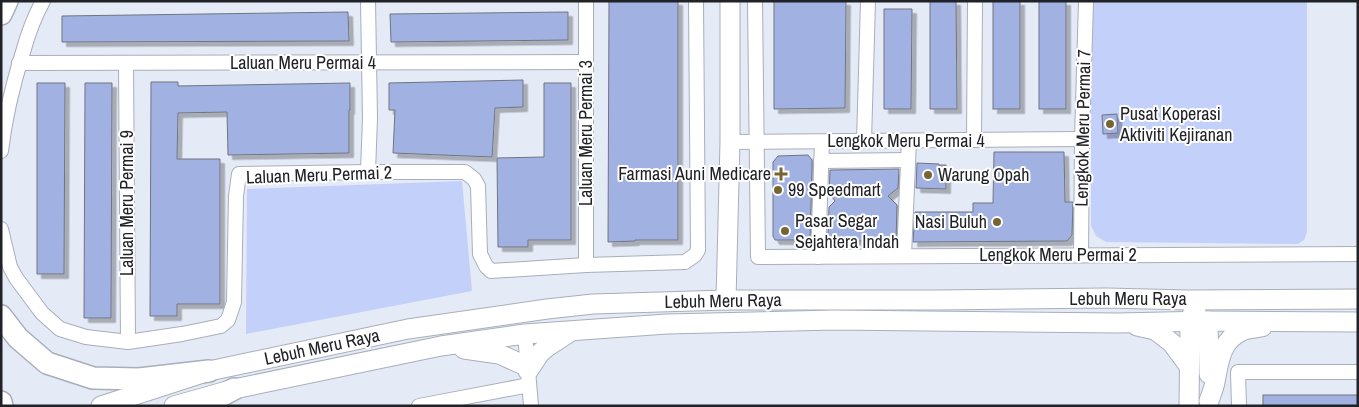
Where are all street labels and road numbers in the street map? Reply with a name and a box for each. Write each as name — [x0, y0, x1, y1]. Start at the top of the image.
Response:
street label: Lengkok Meru Permai 7 — [1069, 49, 1096, 207]
street label: Laluan Meru Permai 4 — [230, 50, 376, 75]
street label: Laluan Meru Permai 3 — [573, 60, 598, 206]
street label: Lengkok Meru Permai 4 — [827, 128, 985, 153]
street label: Laluan Meru Permai 9 — [114, 130, 139, 276]
street label: Laluan Meru Permai 2 — [246, 159, 392, 190]
street label: Lengkok Meru Permai 2 — [979, 242, 1137, 267]
street label: Lebuh Meru Raya — [1069, 286, 1187, 311]
street label: Lebuh Meru Raya — [664, 287, 782, 314]
street label: Lebuh Meru Raya — [262, 322, 382, 371]

